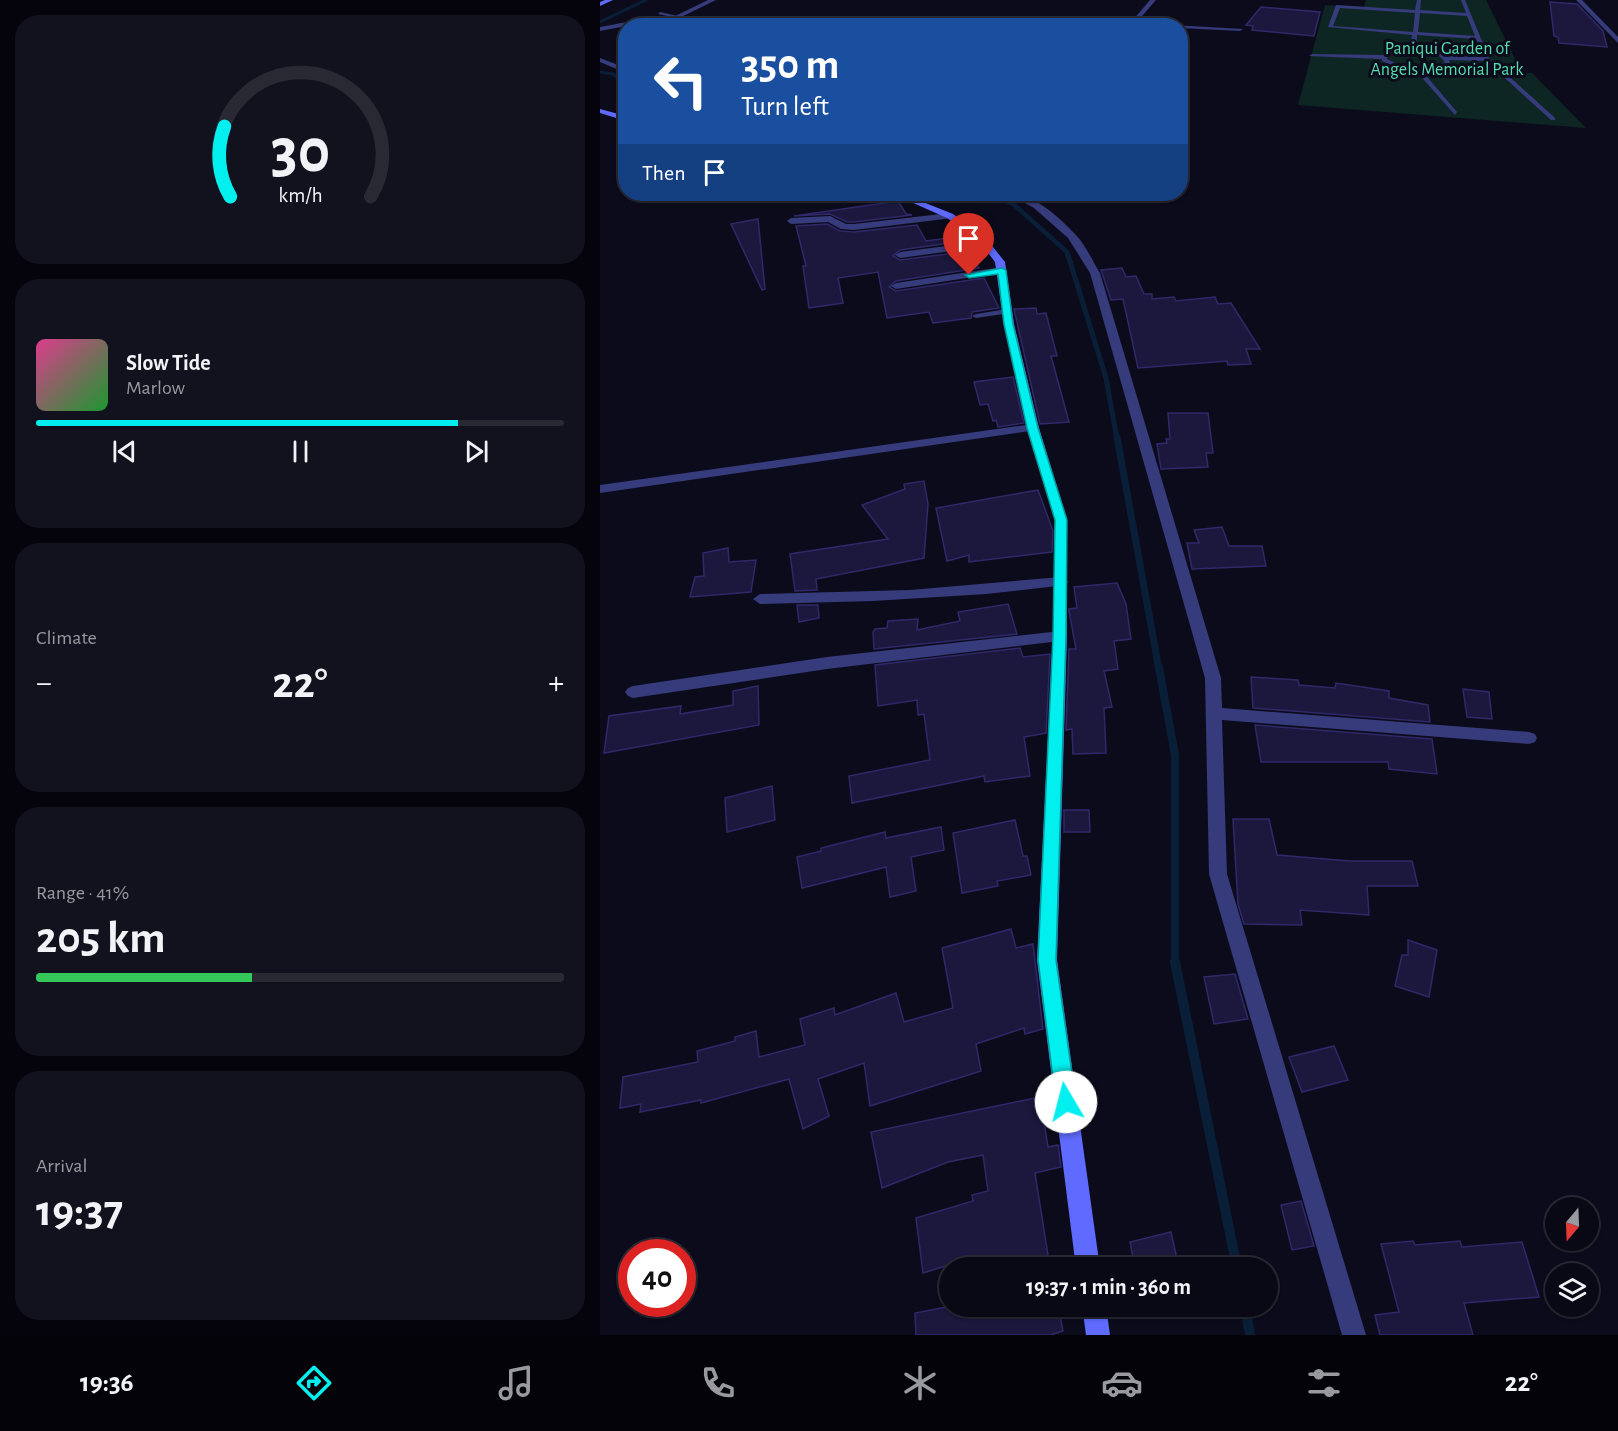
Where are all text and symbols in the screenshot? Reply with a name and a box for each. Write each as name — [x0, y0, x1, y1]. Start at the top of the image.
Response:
park label: Paniqui Garden of Angels Memorial Park — [1371, 40, 1524, 79]
icon: left — [642, 42, 720, 120]
text: 350 m — [741, 44, 839, 86]
text: Turn left — [741, 93, 829, 120]
text: 30 — [270, 121, 330, 183]
icon: arrive — [698, 156, 731, 189]
text: Then — [642, 162, 686, 184]
text: km/h — [278, 185, 322, 206]
pin — [943, 213, 994, 275]
icon: arrive — [952, 222, 985, 255]
text: Slow Tide — [126, 352, 211, 374]
text: Marlow — [126, 378, 185, 398]
icon: previous — [108, 435, 141, 468]
icon: pause — [284, 435, 317, 468]
icon: next — [460, 435, 493, 468]
text: Climate — [36, 628, 97, 648]
text: 22° — [272, 661, 328, 706]
text: − — [36, 667, 52, 700]
text: + — [548, 667, 564, 700]
text: Range · 41% — [36, 883, 129, 903]
text: 205 km — [36, 916, 165, 961]
position arrow — [1034, 1070, 1098, 1134]
text: Arrival — [36, 1156, 87, 1176]
text: 19:37 — [36, 1189, 123, 1234]
north arrow — [1545, 1197, 1599, 1251]
map controls — [1545, 1197, 1599, 1317]
speed limit sign: 40 — [618, 1239, 696, 1317]
button: layers — [1545, 1263, 1599, 1317]
text: 19:37 · 1 min · 360 m — [1026, 1276, 1191, 1298]
icon: directions — [293, 1362, 335, 1404]
icon: music — [495, 1362, 537, 1404]
icon: phone — [697, 1362, 739, 1404]
icon: climate — [899, 1362, 941, 1404]
icon: car — [1101, 1362, 1143, 1404]
icon: filters — [1303, 1362, 1345, 1404]
text: 19:36 — [80, 1369, 134, 1396]
text: 22° — [1505, 1369, 1538, 1396]

